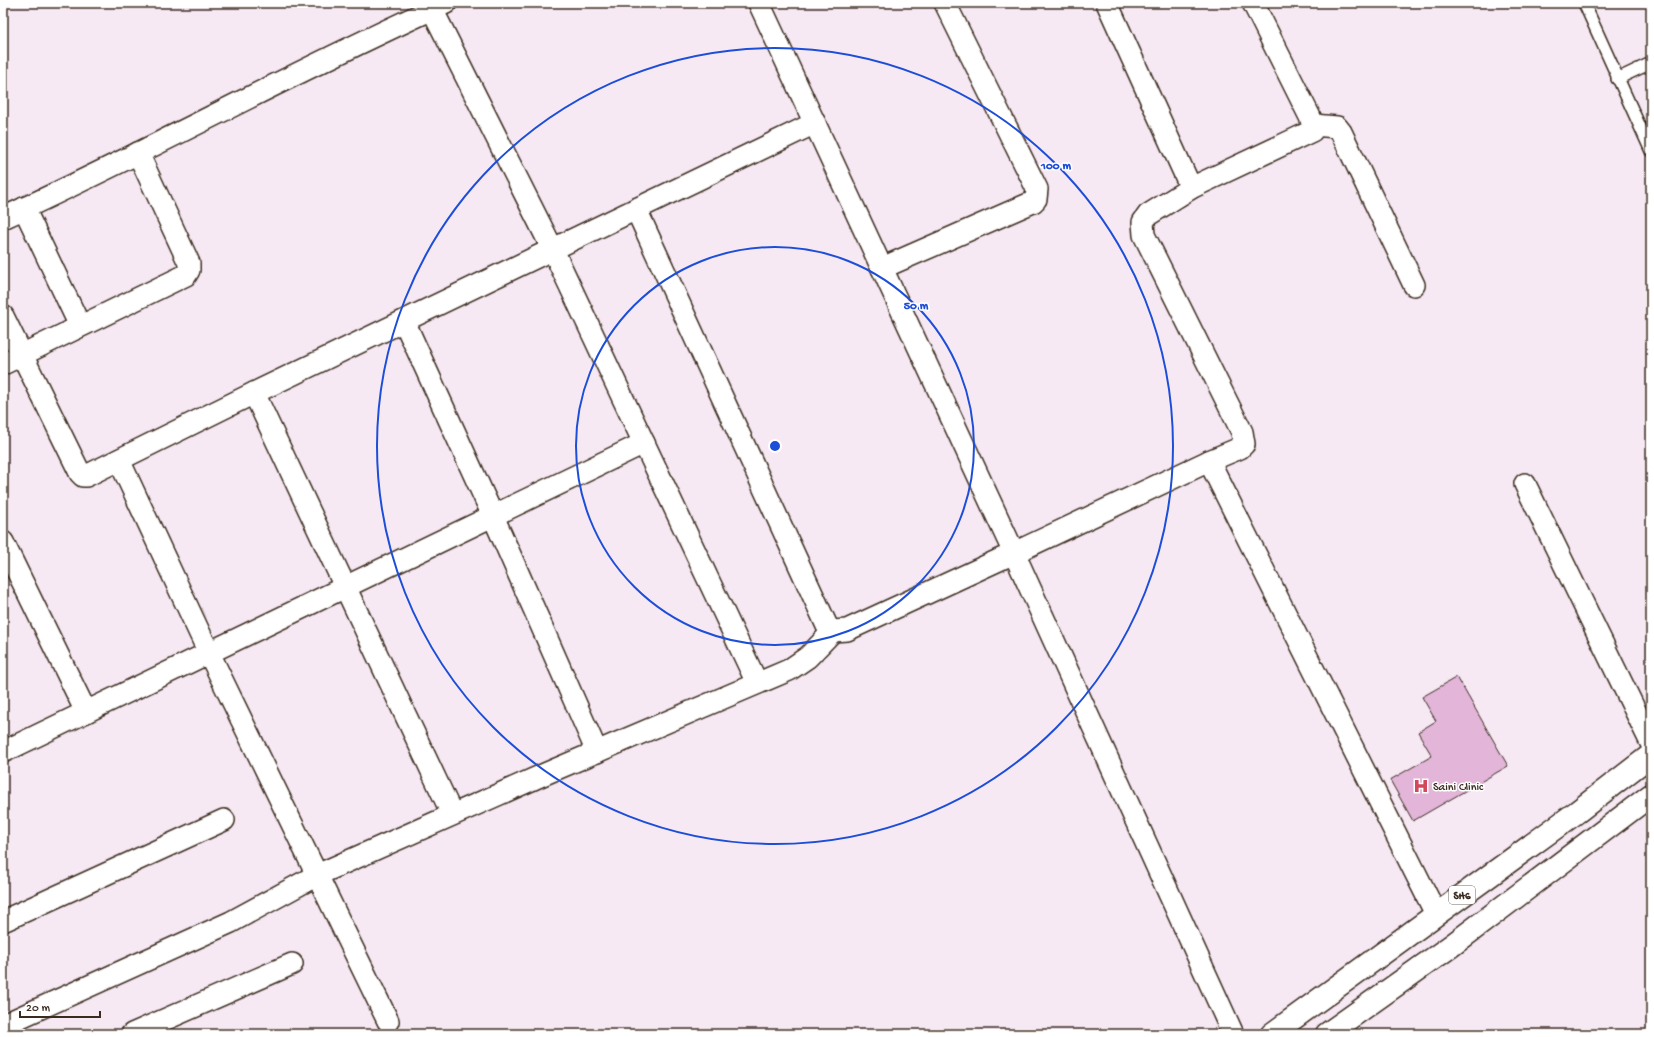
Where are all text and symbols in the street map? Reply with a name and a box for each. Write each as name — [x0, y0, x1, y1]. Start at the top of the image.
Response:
text: 100 m — [1040, 160, 1071, 174]
text: 50 m — [904, 300, 929, 314]
centre of rings — [768, 439, 782, 453]
hospital icon: Saini Clinic — [1412, 777, 1430, 795]
place label: Saini Clinic — [1433, 781, 1484, 795]
road number: SH6 — [1449, 886, 1475, 904]
scale bar — [20, 993, 100, 1019]
text: 20 m — [26, 1002, 51, 1016]

